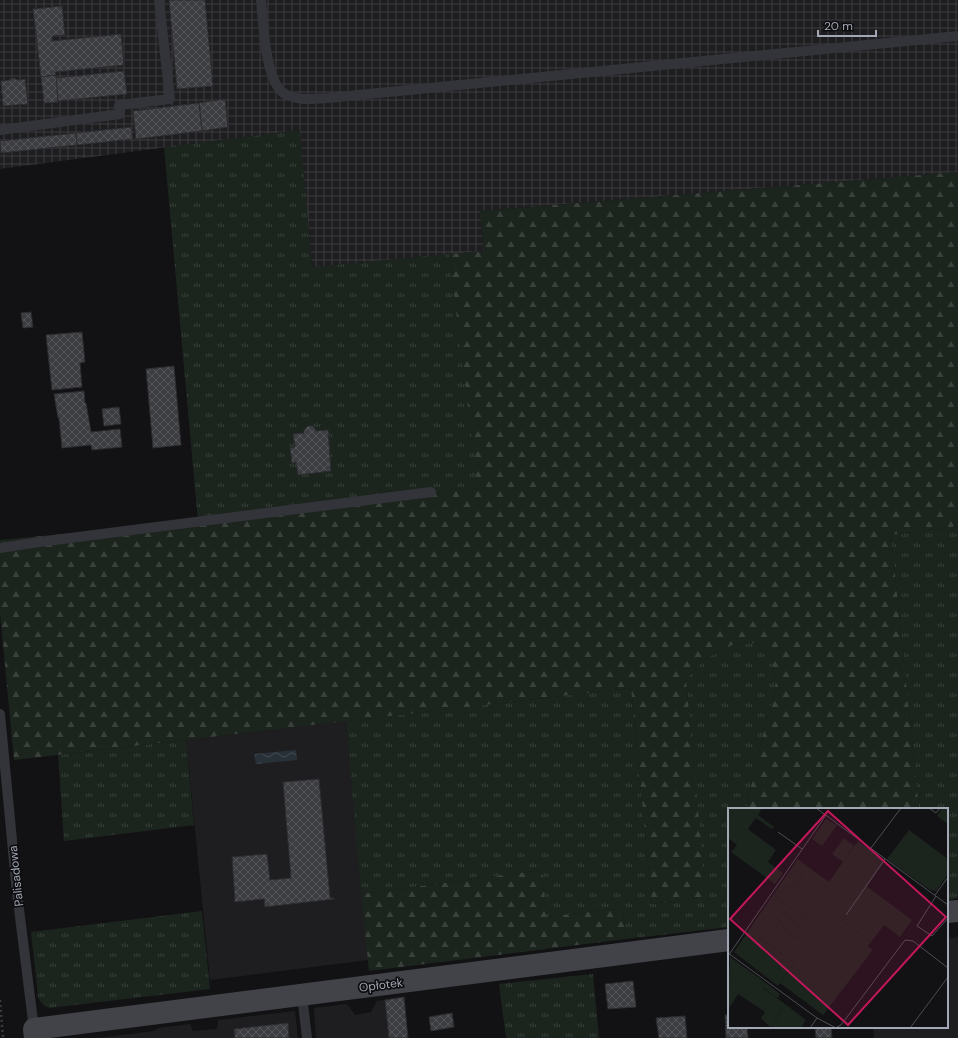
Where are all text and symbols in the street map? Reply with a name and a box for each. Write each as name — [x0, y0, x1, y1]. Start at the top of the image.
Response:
scale bar — [818, 12, 876, 38]
text: 20 m — [824, 18, 853, 34]
inset map — [728, 808, 948, 1028]
street label: Palisadowa — [5, 845, 27, 907]
street label: Opłotek — [358, 974, 404, 996]

